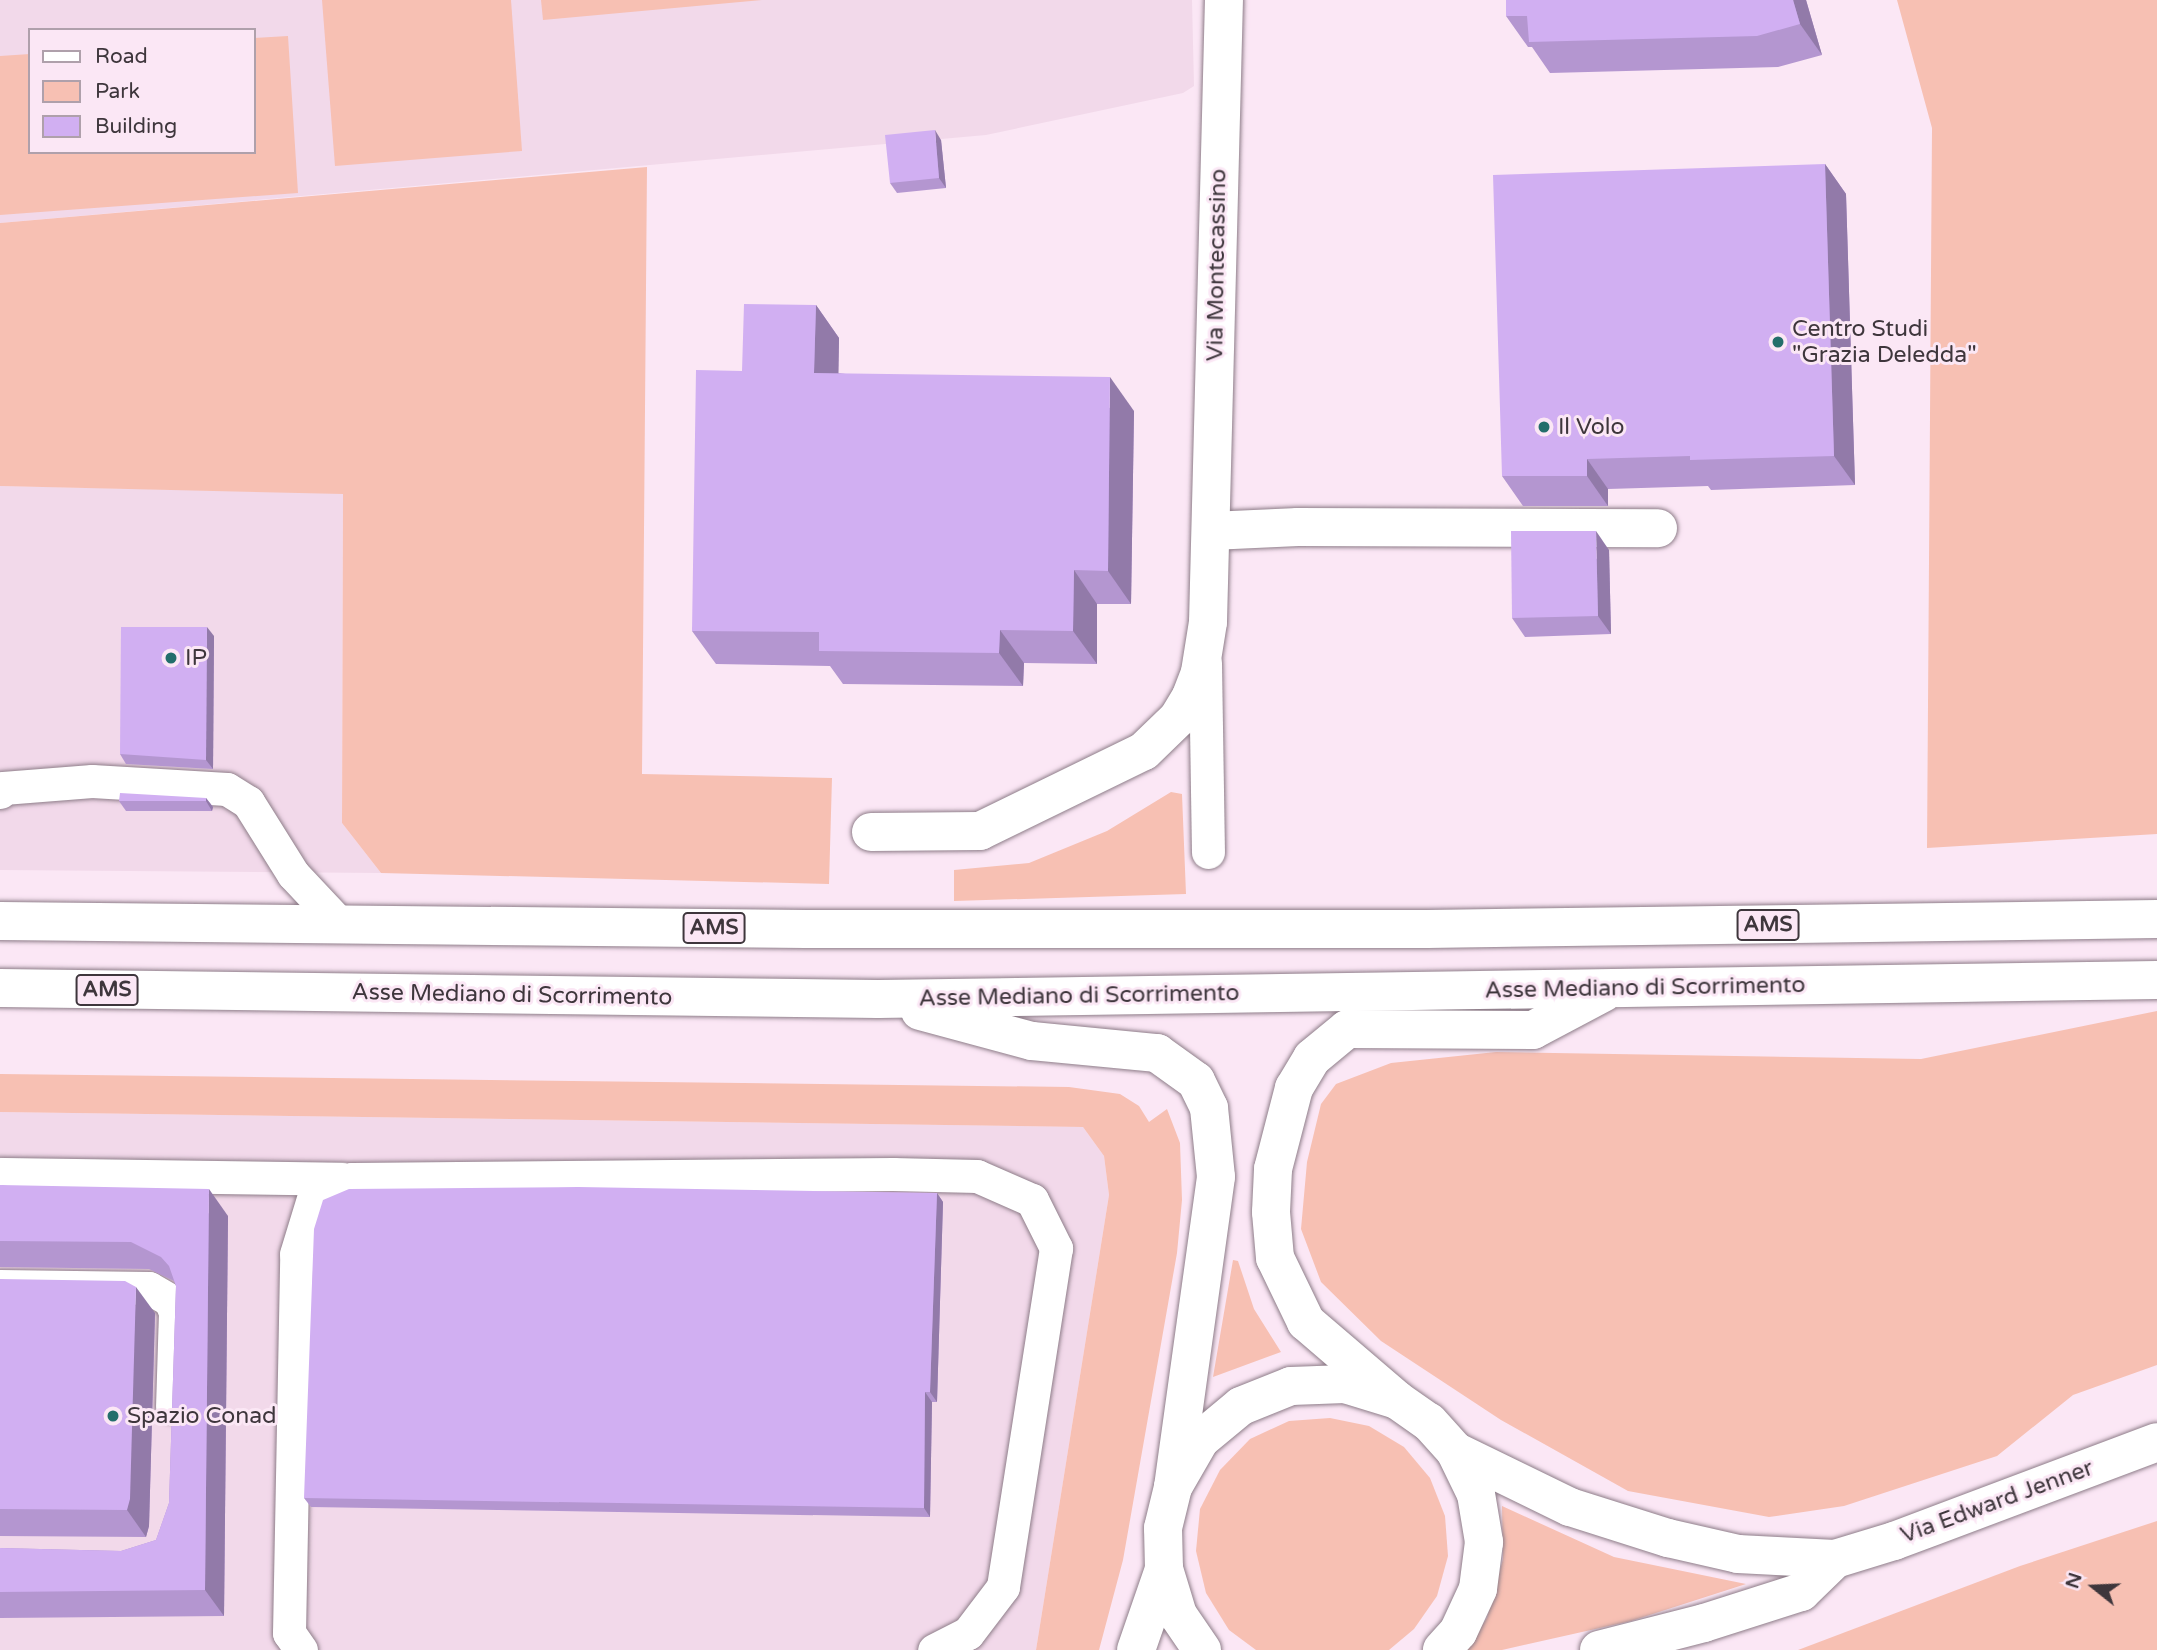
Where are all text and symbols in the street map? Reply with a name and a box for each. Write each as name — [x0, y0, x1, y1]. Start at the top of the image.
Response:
legend — [28, 28, 256, 154]
text: Road — [95, 44, 148, 69]
text: Park — [95, 79, 140, 104]
text: Building — [95, 114, 177, 139]
street label: Via Montecassino — [1202, 168, 1232, 362]
place label: Centro Studi "Grazia Deledda" — [1792, 315, 1977, 369]
marker: Centro Studi "Grazia Deledda" — [1770, 334, 1786, 350]
place label: Il Volo — [1558, 413, 1624, 441]
marker: Il Volo — [1536, 419, 1552, 435]
place label: IP — [185, 644, 207, 672]
marker: IP — [163, 650, 179, 666]
road number: AMS — [1736, 908, 1800, 942]
road number: AMS — [682, 911, 746, 946]
street label: Asse Mediano di Scorrimento — [1484, 971, 1806, 1005]
road number: AMS — [76, 972, 138, 1007]
street label: Asse Mediano di Scorrimento — [351, 978, 673, 1012]
street label: Asse Mediano di Scorrimento — [918, 979, 1240, 1013]
place label: Spazio Conad — [127, 1402, 277, 1430]
marker: Spazio Conad — [105, 1408, 121, 1424]
street label: Via Edward Jenner — [1897, 1454, 2097, 1550]
north arrow — [2059, 1552, 2129, 1622]
text: N — [2061, 1570, 2087, 1591]

